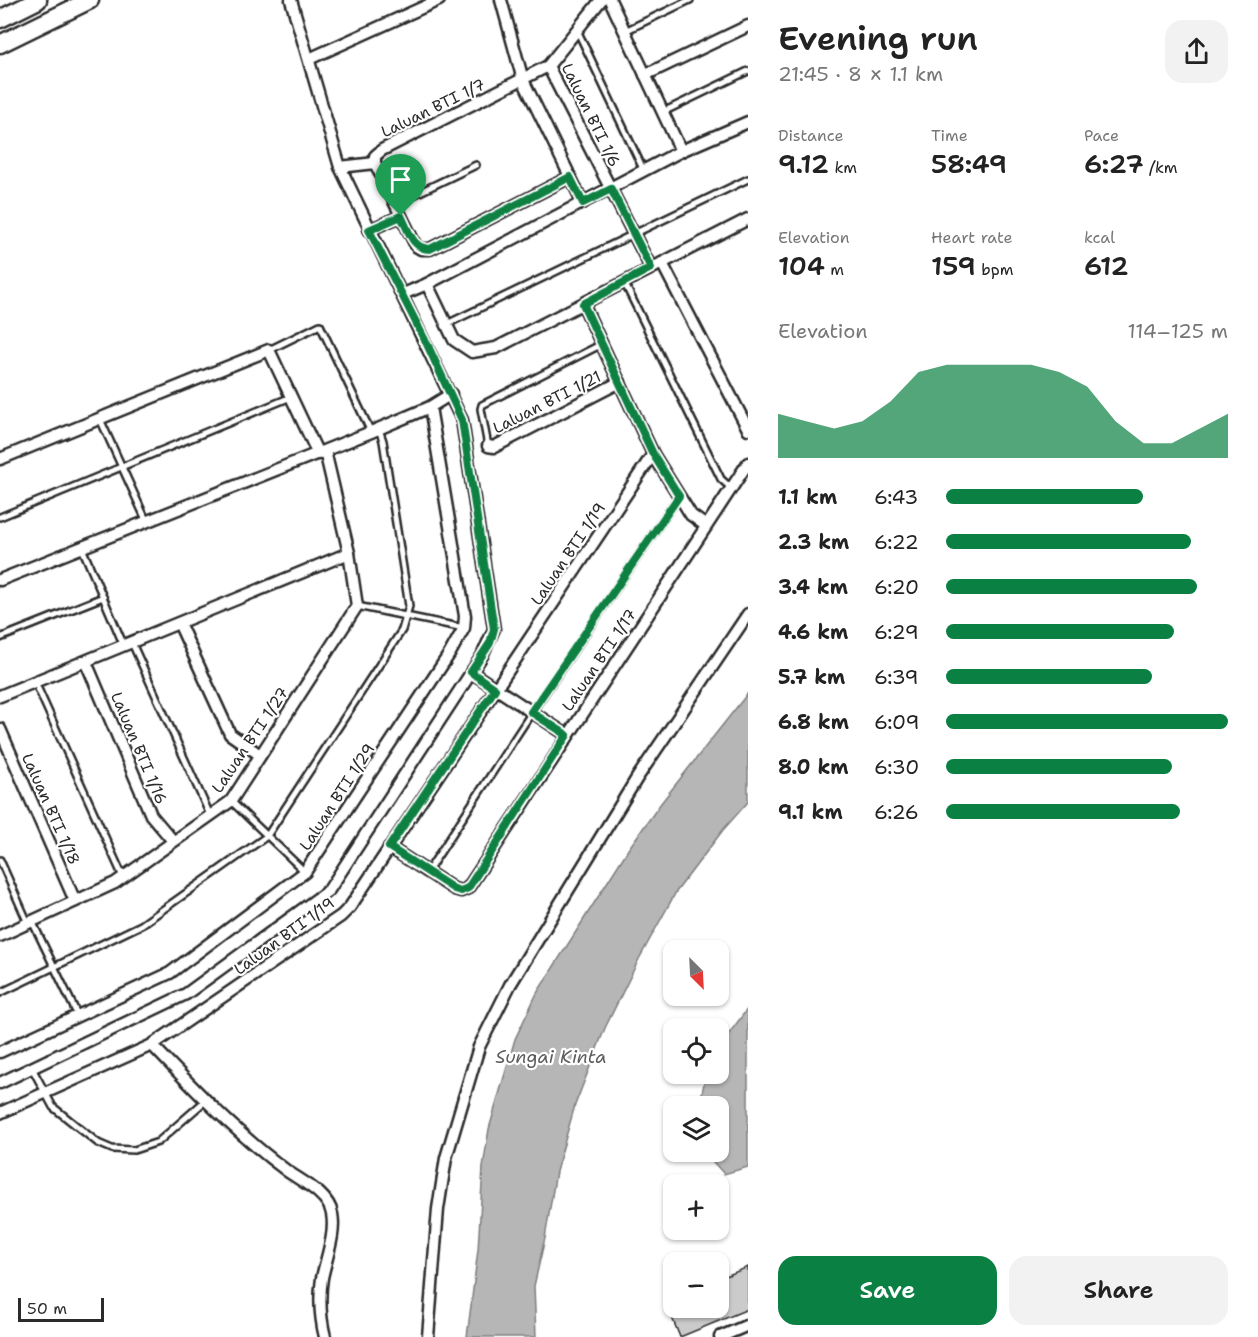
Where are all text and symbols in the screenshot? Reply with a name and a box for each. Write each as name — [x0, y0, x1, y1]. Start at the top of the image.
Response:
text: Evening run — [778, 16, 978, 61]
button: share — [1165, 20, 1228, 83]
street label: Laluan BTI 1/6 — [557, 60, 625, 170]
text: 21:45 · 8 × 1.1 km — [778, 61, 943, 87]
street label: Laluan BTI 1/7 — [377, 74, 489, 142]
text: Distance — [778, 125, 844, 146]
text: Time — [931, 125, 968, 146]
text: Pace — [1084, 125, 1119, 146]
text: 9.12 — [778, 146, 829, 181]
text: 58:49 — [931, 146, 1007, 181]
text: 6:27 — [1084, 146, 1144, 181]
pin — [375, 154, 426, 216]
text: km — [829, 157, 857, 178]
text: /km — [1144, 157, 1178, 178]
icon: arrive — [384, 163, 417, 196]
text: Elevation — [778, 227, 850, 248]
text: Heart rate — [931, 227, 1013, 248]
text: kcal — [1084, 227, 1115, 248]
text: 104 — [778, 248, 825, 283]
text: 159 — [931, 248, 976, 283]
text: 612 — [1084, 248, 1129, 283]
text: m — [825, 259, 844, 280]
text: bpm — [976, 259, 1013, 280]
text: Elevation — [778, 318, 868, 344]
text: 114–125 m — [1128, 318, 1228, 344]
street label: Laluan BTI 1/21 — [489, 366, 605, 438]
text: 1.1 km — [778, 484, 837, 510]
text: 6:43 — [874, 484, 918, 510]
street label: Laluan BTI 1/19 — [526, 499, 610, 609]
text: 2.3 km — [778, 529, 849, 555]
text: 6:22 — [874, 529, 919, 555]
text: 3.4 km — [778, 574, 848, 600]
text: 6:20 — [874, 574, 919, 600]
street label: Laluan BTI 1/17 — [557, 605, 641, 715]
text: 4.6 km — [778, 619, 848, 645]
text: 6:29 — [874, 619, 919, 645]
text: 5.7 km — [778, 664, 845, 690]
text: 6:39 — [874, 664, 919, 690]
street label: Laluan BTI 1/27 — [207, 683, 293, 797]
street label: Laluan BTI 1/16 — [106, 689, 172, 807]
text: 6.8 km — [778, 709, 849, 735]
text: 6:09 — [874, 709, 920, 735]
street label: Laluan BTI 1/29 — [295, 739, 379, 855]
street label: Laluan BTI 1/18 — [17, 750, 85, 868]
text: 8.0 km — [778, 754, 849, 780]
text: 6:30 — [874, 754, 919, 780]
text: 9.1 km — [778, 799, 843, 825]
text: 6:26 — [874, 799, 919, 825]
street label: Laluan BTI 1/19 — [229, 892, 339, 980]
north arrow — [663, 940, 729, 1006]
map controls — [663, 940, 729, 1318]
button: locate — [663, 1018, 729, 1084]
water label: Sungai Kinta — [496, 1045, 606, 1069]
button: layers — [663, 1096, 729, 1162]
button: + — [663, 1174, 729, 1240]
button: − — [663, 1252, 729, 1318]
button: Save — [778, 1256, 997, 1325]
button: Share — [1009, 1256, 1228, 1325]
scale bar — [18, 1295, 104, 1322]
text: 50 m — [27, 1298, 67, 1319]

